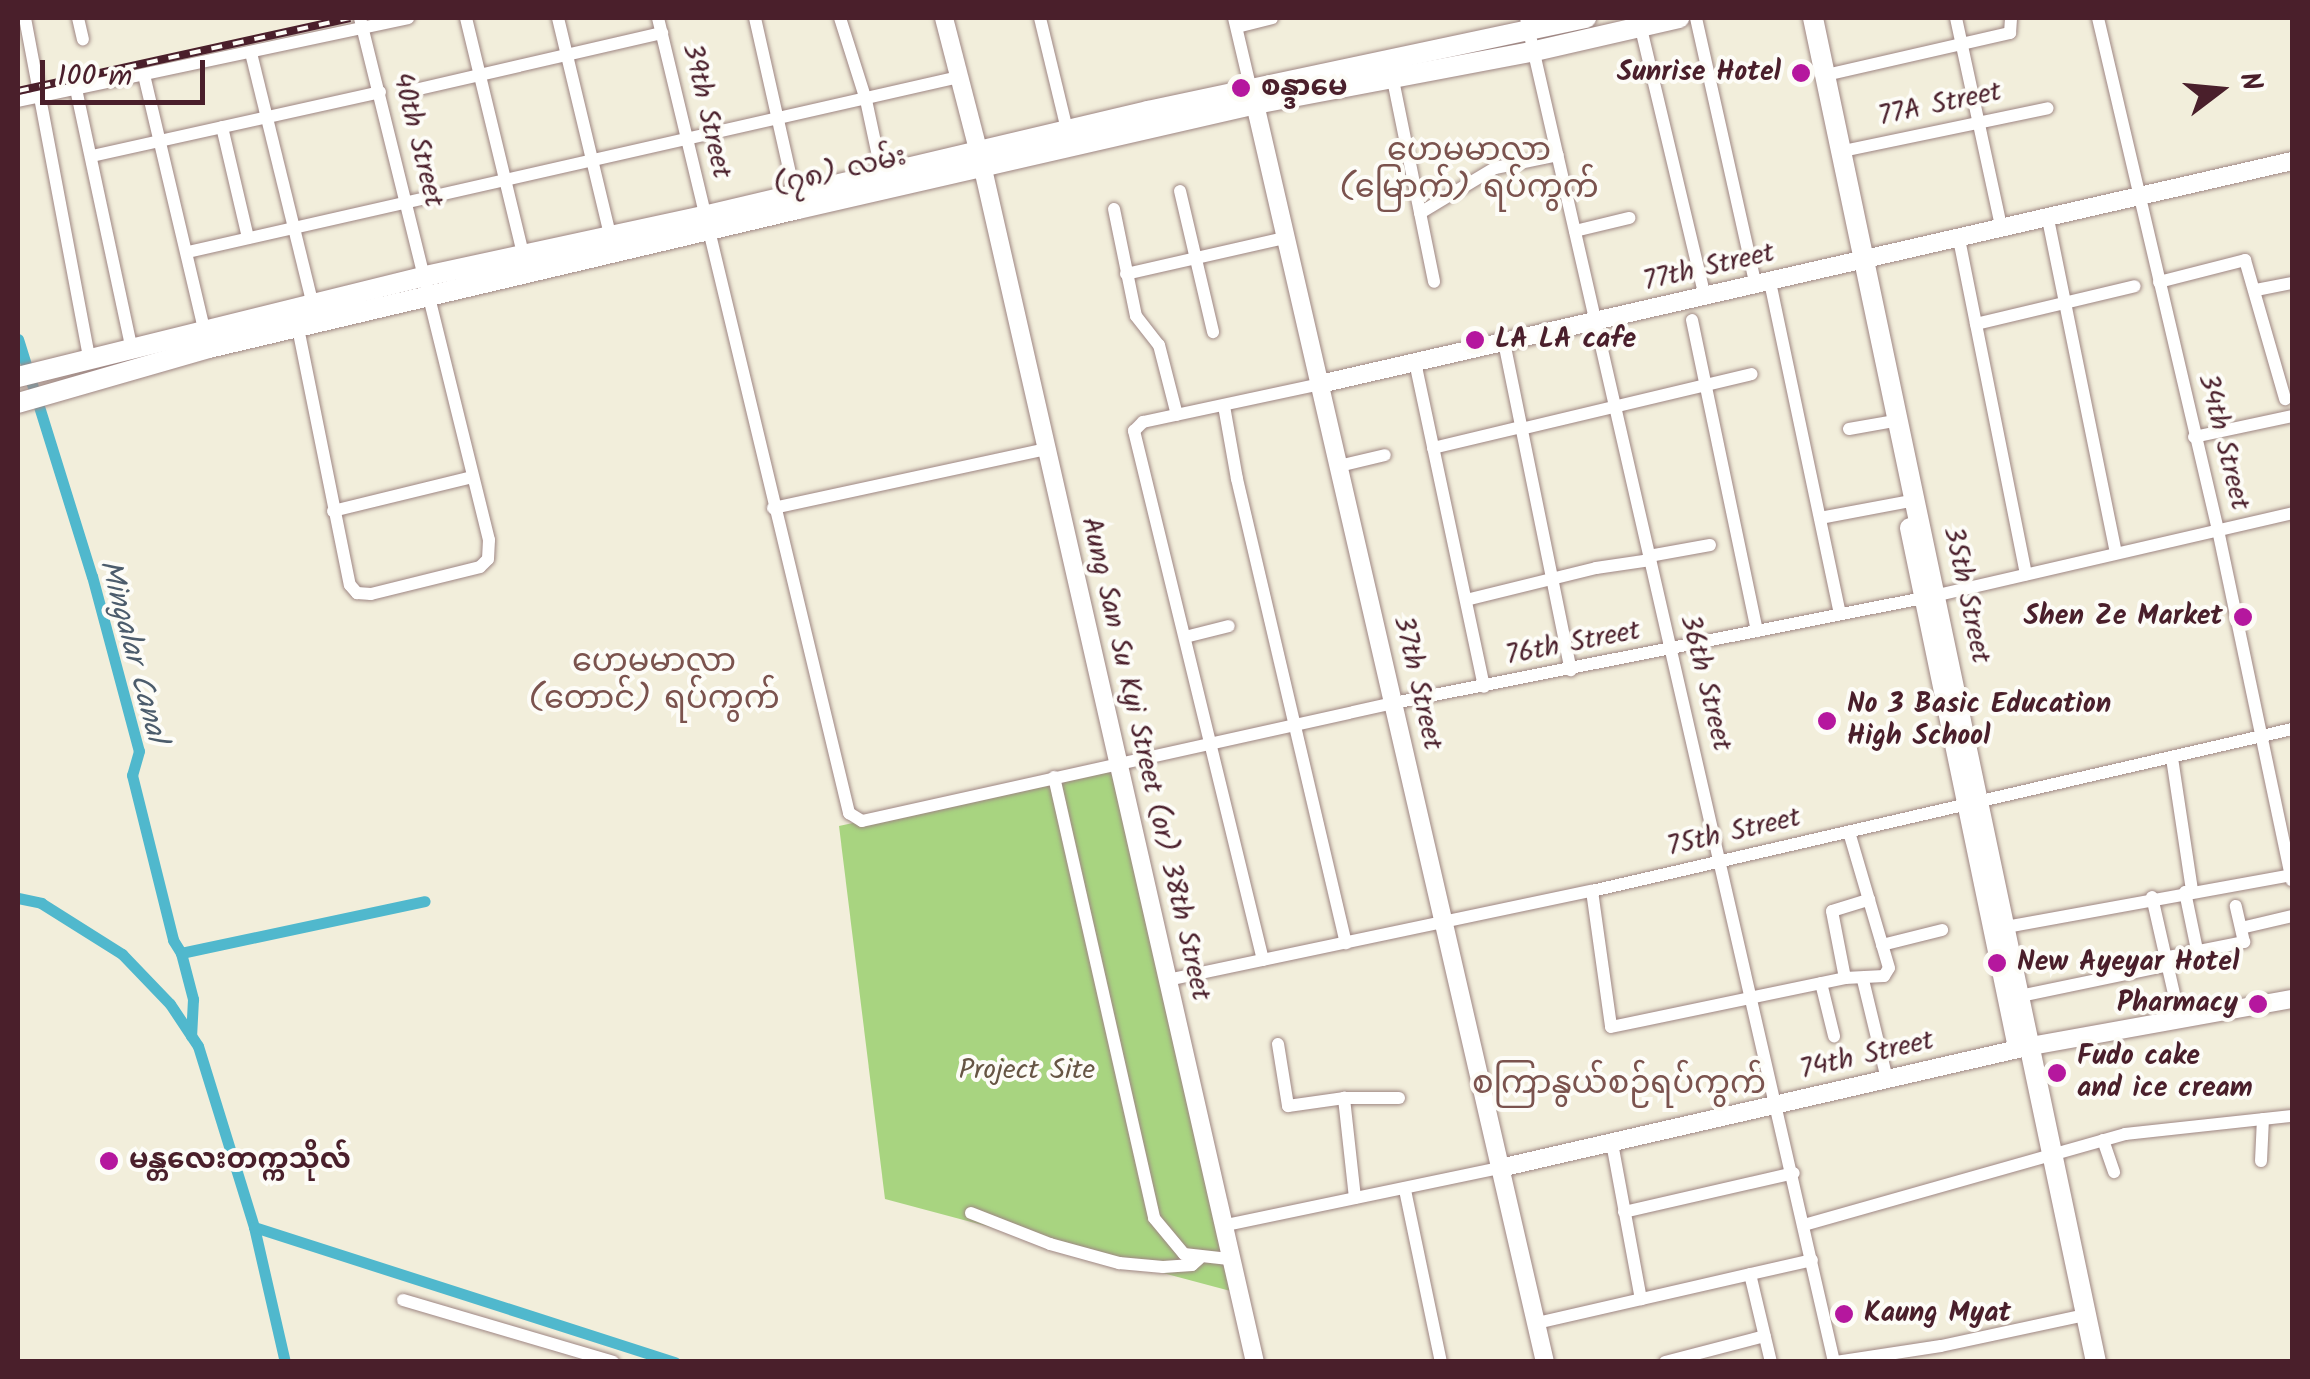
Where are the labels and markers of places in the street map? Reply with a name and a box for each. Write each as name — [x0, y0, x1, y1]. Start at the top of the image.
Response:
place label: Sunrise Hotel — [1617, 56, 1781, 90]
marker: Sunrise Hotel — [1790, 62, 1812, 84]
place label: စန္ဒာမေ — [1261, 71, 1348, 105]
marker: စန္ဒာမေ — [1230, 77, 1252, 99]
place label: LA LA cafe — [1495, 323, 1636, 357]
marker: LA LA cafe — [1464, 329, 1486, 351]
place label: Shen Ze Market — [2024, 600, 2223, 634]
marker: Shen Ze Market — [2232, 606, 2254, 628]
place label: No 3 Basic Education High School — [1847, 688, 2111, 754]
marker: No 3 Basic Education High School — [1816, 710, 1838, 732]
place label: New Ayeyar Hotel — [2017, 946, 2239, 980]
marker: New Ayeyar Hotel — [1986, 952, 2008, 974]
place label: Pharmacy — [2117, 987, 2238, 1021]
marker: Pharmacy — [2247, 993, 2269, 1015]
place label: Fudo cake and ice cream — [2077, 1040, 2253, 1106]
marker: Fudo cake and ice cream — [2046, 1062, 2068, 1084]
place label: မန္တလေးတက္ကသိုလ် — [129, 1144, 351, 1178]
marker: မန္တလေးတက္ကသိုလ် — [98, 1150, 120, 1172]
place label: Kaung Myat — [1864, 1297, 2011, 1331]
marker: Kaung Myat — [1833, 1303, 1855, 1325]

